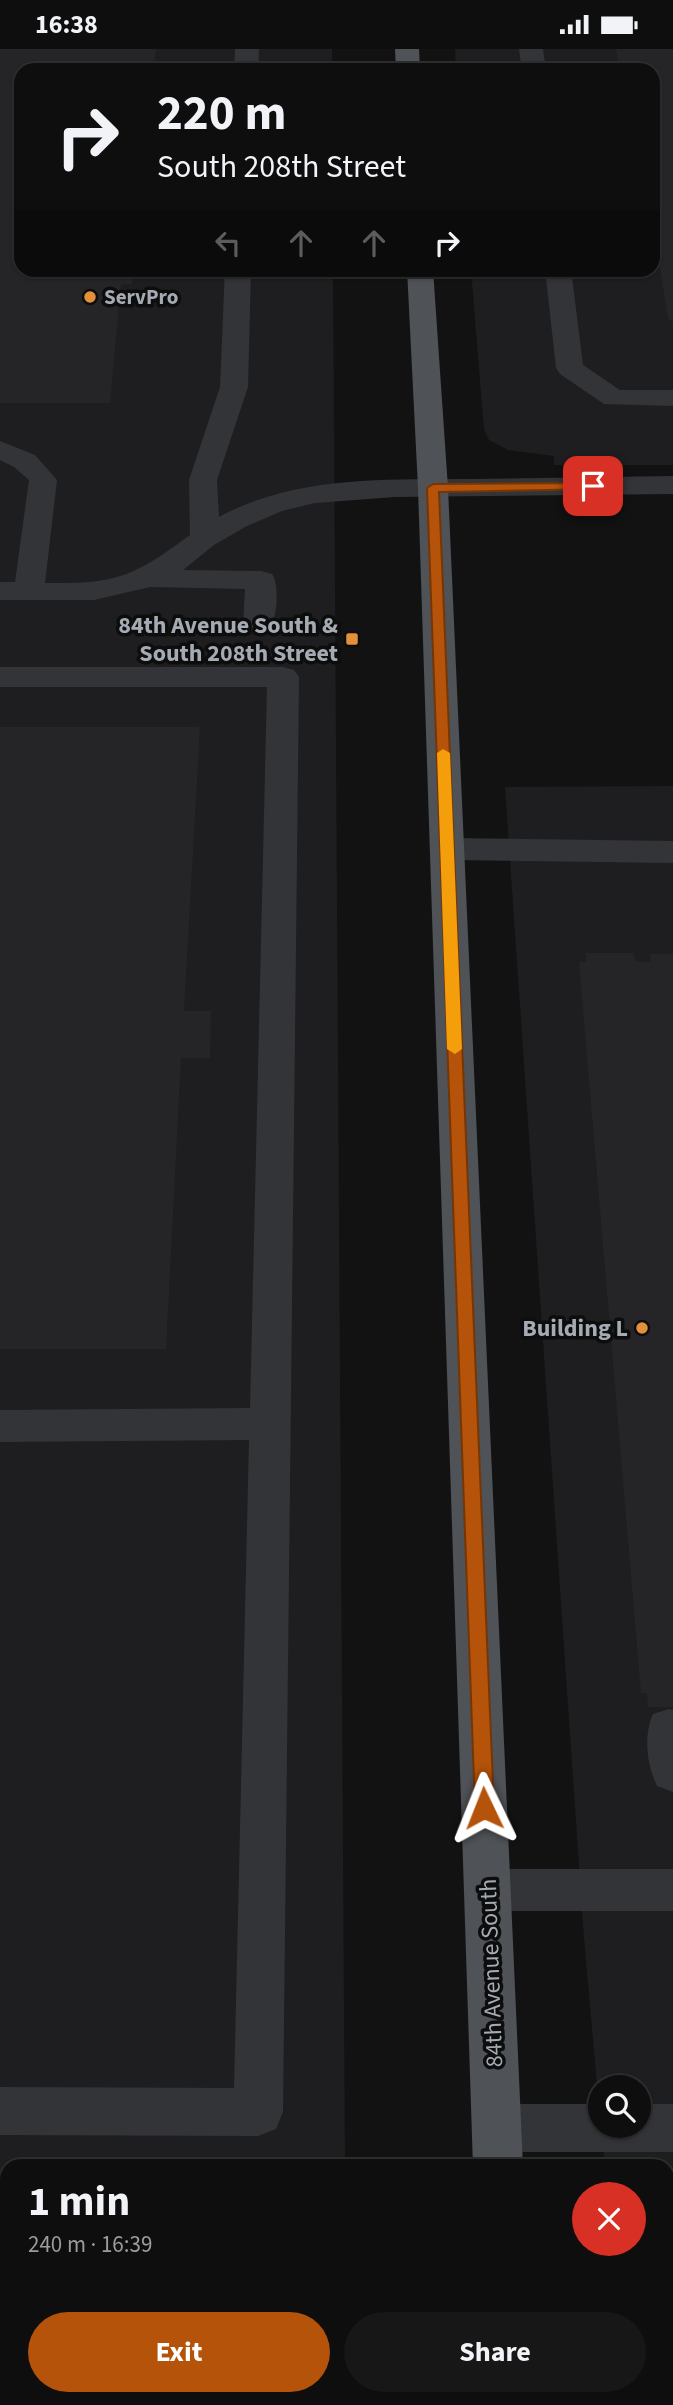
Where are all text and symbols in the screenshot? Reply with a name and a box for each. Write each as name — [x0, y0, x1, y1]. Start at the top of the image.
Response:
text: 16:38 — [35, 6, 98, 43]
text: 220 m — [157, 79, 286, 149]
icon: right — [42, 91, 133, 182]
text: South 208th Street — [157, 144, 406, 190]
icon: left — [209, 224, 247, 262]
icon: ahead — [282, 224, 320, 262]
icon: ahead — [355, 224, 393, 262]
icon: right — [428, 224, 466, 262]
place label: ServPro — [104, 282, 178, 312]
marker: ServPro — [82, 289, 98, 305]
pin — [563, 456, 623, 516]
icon: arrive — [574, 467, 612, 505]
place label: 84th Avenue South & South 208th Street — [118, 608, 338, 671]
marker: 84th Avenue South & South 208th Street — [344, 631, 360, 647]
place label: Building L — [522, 1311, 628, 1346]
marker: Building L — [634, 1320, 650, 1336]
position arrow — [447, 1771, 521, 1845]
street label: 84th Avenue South — [471, 1878, 512, 2068]
map controls — [588, 2075, 651, 2138]
button: search — [588, 2075, 651, 2138]
text: 1 min — [28, 2172, 130, 2232]
button: close — [572, 2182, 646, 2256]
text: 240 m · 16:39 — [28, 2228, 152, 2261]
button: Exit — [28, 2312, 330, 2392]
button: Share — [344, 2312, 646, 2392]

